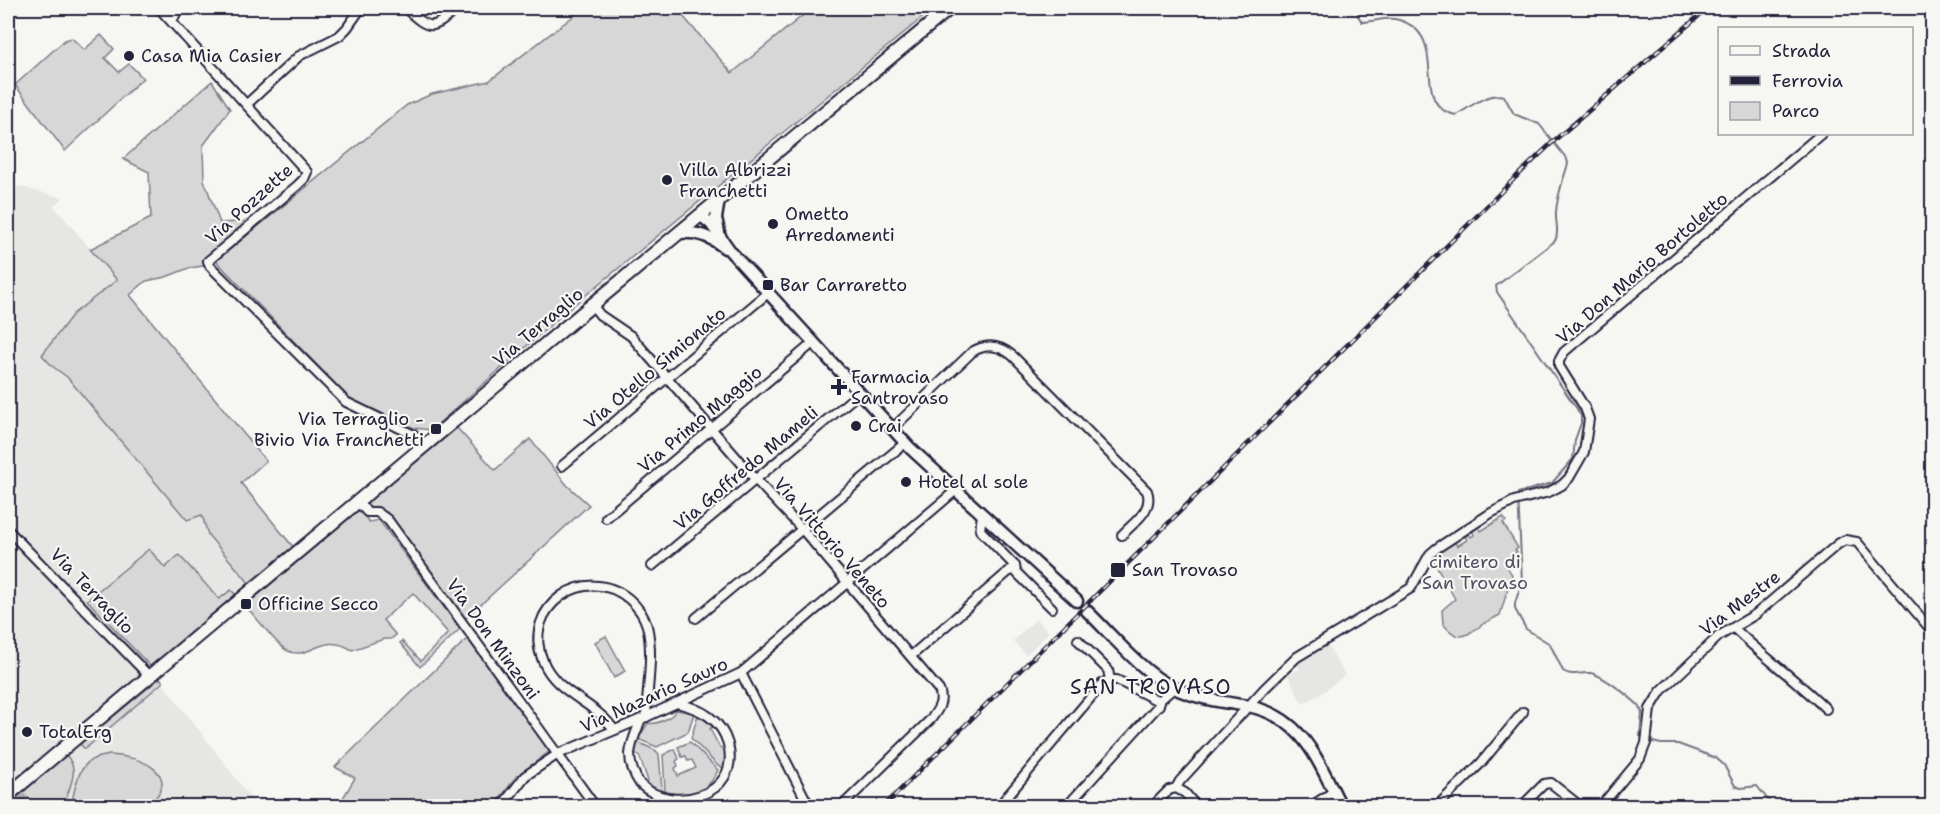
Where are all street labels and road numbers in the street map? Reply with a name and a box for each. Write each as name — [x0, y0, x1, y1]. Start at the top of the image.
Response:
street label: Via Pozzette — [200, 158, 298, 250]
street label: Via Don Mario Bortoletto — [1551, 187, 1733, 349]
street label: Via Terraglio — [488, 282, 588, 372]
street label: Via Otello Simionato — [579, 302, 731, 434]
street label: Via Primo Maggio — [633, 360, 767, 478]
street label: Via Goffredo Mameli — [669, 400, 823, 536]
street label: Via Vittorio Veneto — [768, 472, 896, 614]
street label: Via Terraglio — [45, 543, 139, 639]
street label: Via Mestre — [1695, 565, 1785, 641]
street label: Via Don Minzoni — [441, 574, 545, 704]
street label: Via Nazario Sauro — [576, 652, 732, 738]

